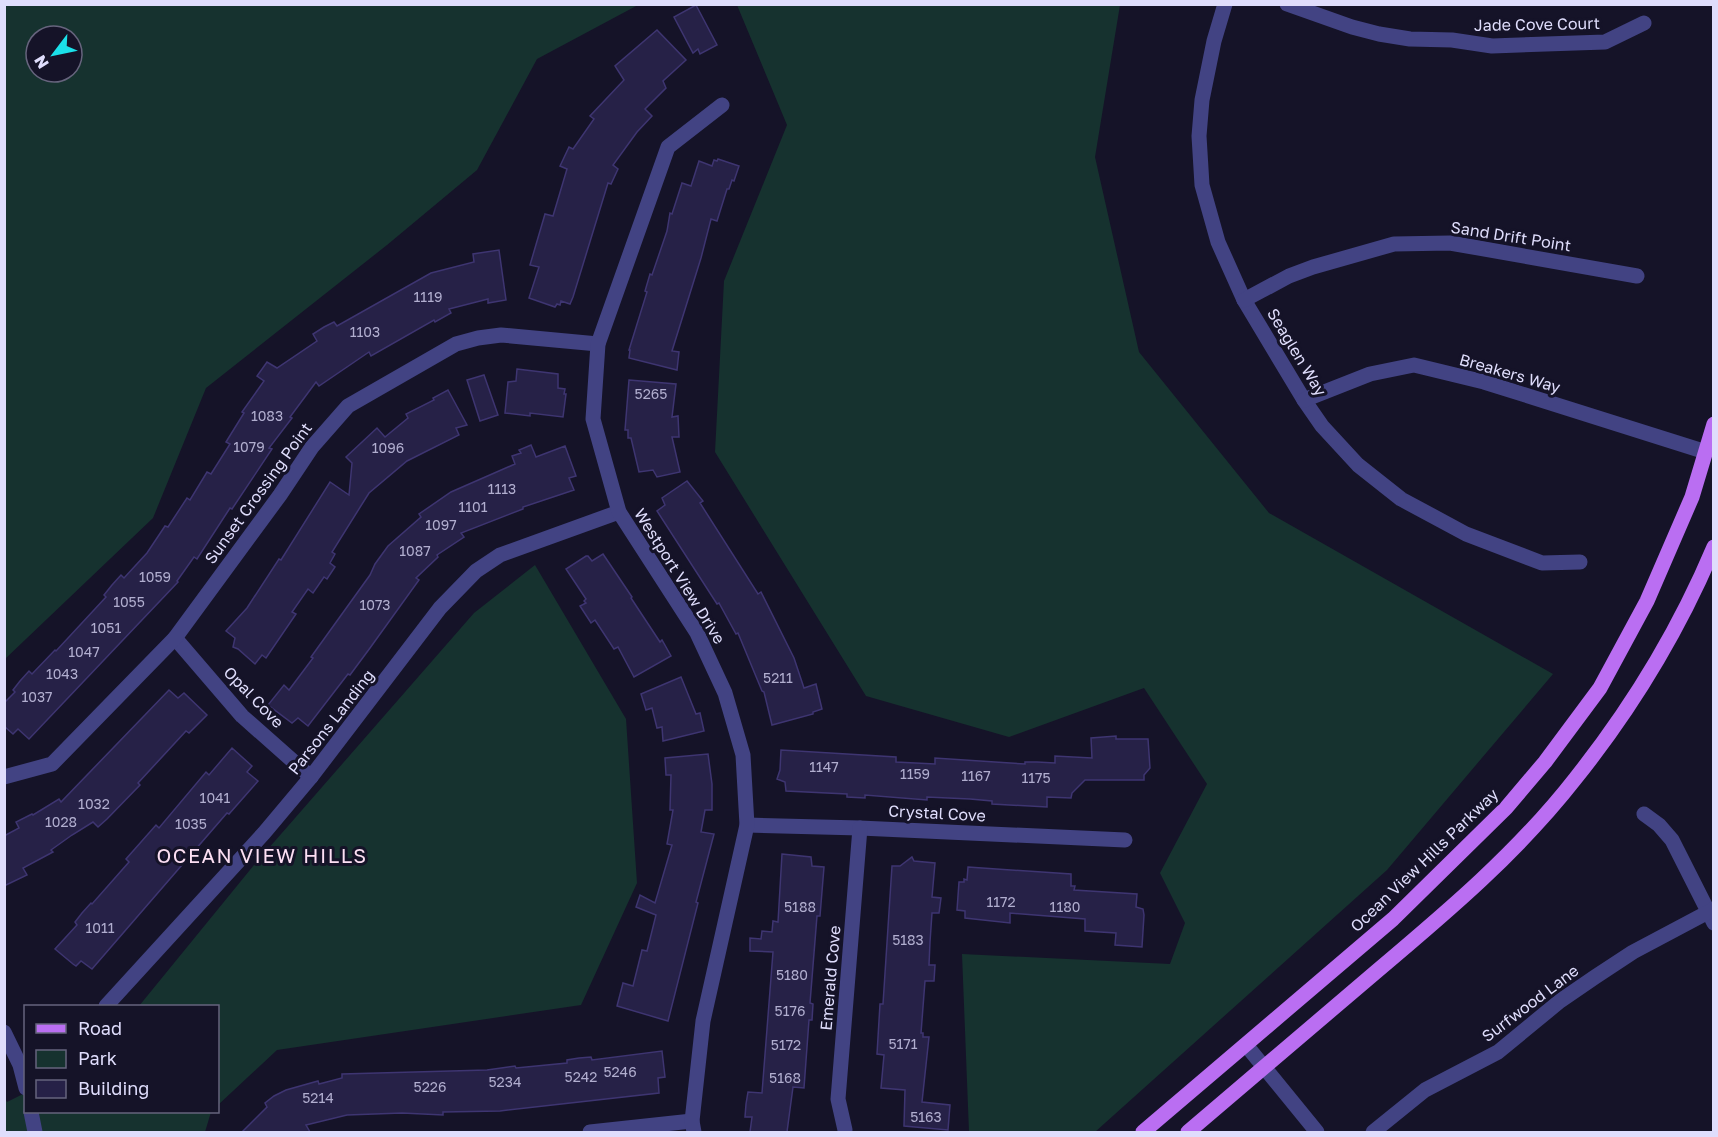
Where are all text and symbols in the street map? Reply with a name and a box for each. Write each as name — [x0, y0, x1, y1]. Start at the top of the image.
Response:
street label: Jade Cove Court — [1474, 13, 1600, 35]
north arrow — [24, 24, 84, 84]
text: N — [30, 51, 53, 72]
street label: Sand Drift Point — [1449, 217, 1573, 255]
house number: 1119 — [414, 288, 442, 305]
street label: Seaglen Way — [1263, 304, 1331, 400]
house number: 1103 — [350, 323, 380, 340]
street label: Breakers Way — [1457, 349, 1563, 397]
house number: 5265 — [635, 385, 667, 402]
house number: 1083 — [251, 407, 283, 424]
street label: Sunset Crossing Point — [200, 418, 316, 568]
house number: 1079 — [233, 438, 265, 455]
house number: 1096 — [372, 439, 404, 456]
house number: 1113 — [488, 480, 516, 497]
house number: 1101 — [458, 498, 488, 515]
street label: Westport View Drive — [630, 505, 730, 647]
house number: 1097 — [425, 516, 457, 533]
house number: 1087 — [399, 542, 431, 559]
house number: 1059 — [139, 568, 171, 585]
house number: 1055 — [113, 593, 145, 610]
house number: 1073 — [359, 596, 391, 613]
house number: 1051 — [91, 619, 121, 636]
house number: 1047 — [68, 643, 100, 660]
street label: Opal Cove — [220, 662, 288, 732]
house number: 1043 — [46, 665, 78, 682]
street label: Parsons Landing — [284, 665, 378, 779]
house number: 5211 — [763, 669, 793, 686]
house number: 1037 — [21, 688, 53, 705]
house number: 1147 — [809, 758, 839, 775]
house number: 1159 — [900, 765, 930, 782]
house number: 1167 — [961, 767, 991, 784]
house number: 1175 — [1021, 769, 1051, 786]
street label: Ocean View Hills Parkway — [1346, 784, 1502, 936]
house number: 1041 — [200, 789, 231, 806]
house number: 1032 — [78, 795, 110, 812]
street label: Crystal Cove — [888, 800, 986, 826]
house number: 1028 — [45, 813, 77, 830]
house number: 1035 — [175, 815, 207, 832]
district label: OCEAN VIEW HILLS — [157, 843, 367, 867]
house number: 1172 — [986, 893, 1016, 910]
house number: 5188 — [784, 898, 816, 915]
house number: 1180 — [1050, 898, 1080, 915]
house number: 1011 — [85, 919, 115, 936]
street label: Emerald Cove — [815, 925, 845, 1031]
house number: 5183 — [892, 931, 924, 948]
street label: Surfwood Lane — [1478, 960, 1582, 1046]
house number: 5180 — [776, 966, 808, 983]
house number: 5176 — [775, 1002, 805, 1019]
legend — [24, 1005, 219, 1113]
text: Road — [78, 1017, 122, 1039]
house number: 5171 — [888, 1035, 918, 1052]
house number: 5172 — [771, 1036, 801, 1053]
text: Park — [78, 1047, 117, 1069]
house number: 5246 — [603, 1063, 637, 1080]
house number: 5242 — [565, 1068, 597, 1085]
house number: 5168 — [769, 1069, 801, 1086]
house number: 5234 — [489, 1073, 521, 1090]
text: Building — [78, 1077, 149, 1099]
house number: 5226 — [414, 1078, 446, 1095]
house number: 5214 — [302, 1089, 334, 1106]
house number: 5163 — [910, 1108, 942, 1125]

